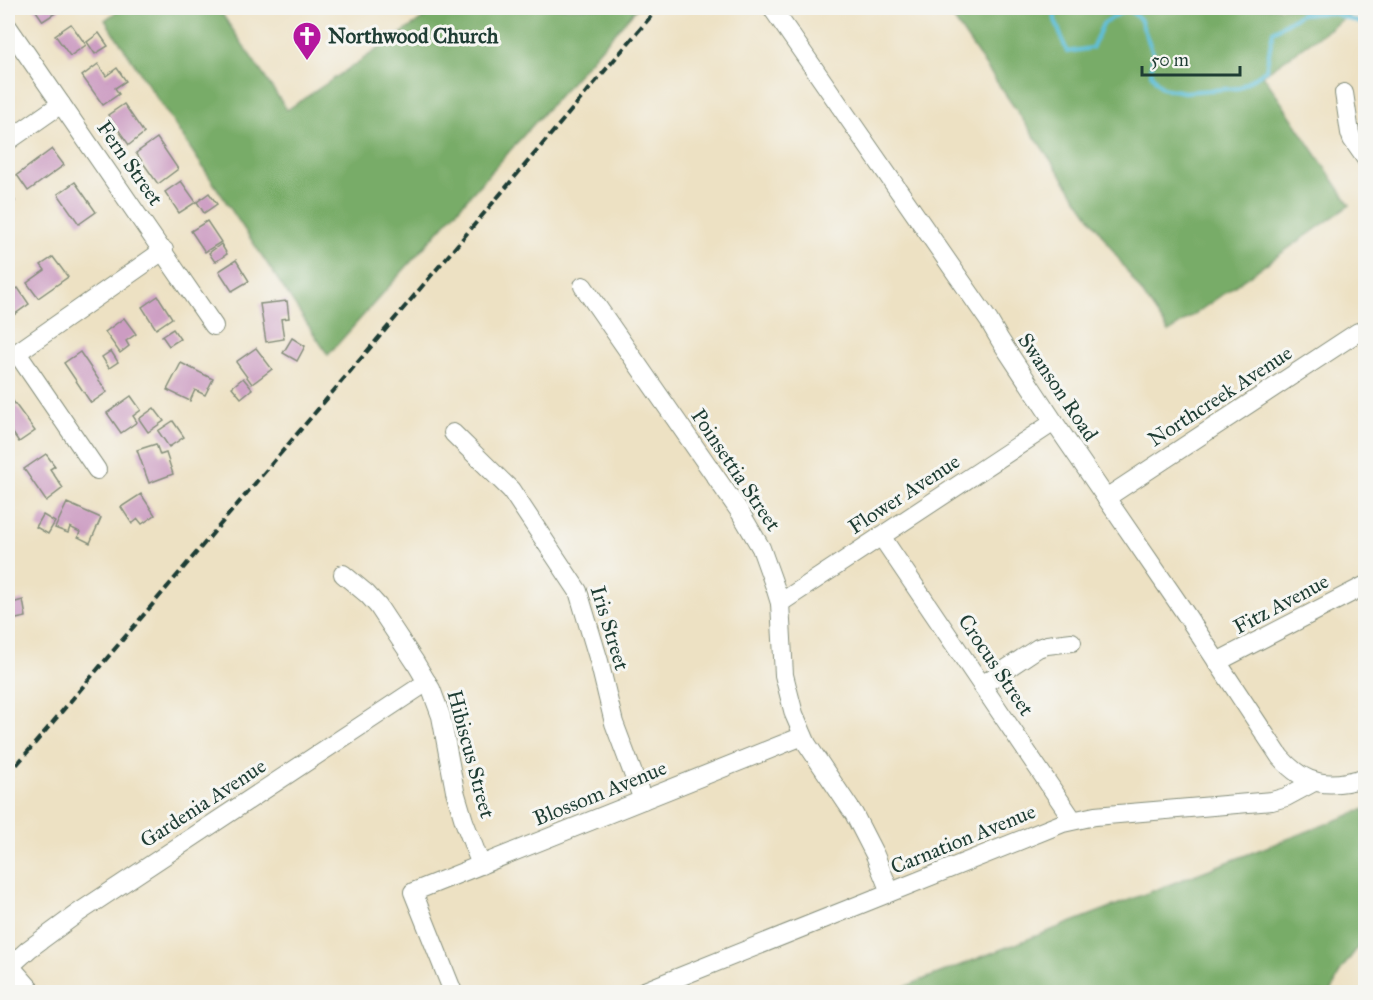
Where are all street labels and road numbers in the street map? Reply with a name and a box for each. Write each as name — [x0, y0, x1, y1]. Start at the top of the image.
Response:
street label: Fern Street — [91, 115, 169, 211]
street label: Swanson Road — [1012, 328, 1104, 446]
street label: Northcreek Avenue — [1143, 340, 1297, 452]
street label: Poinsettia Street — [686, 404, 787, 537]
street label: Flower Avenue — [843, 448, 965, 540]
street label: Fitz Avenue — [1229, 568, 1333, 640]
street label: Iris Street — [585, 583, 635, 674]
street label: Crocus Street — [952, 609, 1040, 721]
street label: Hibiscus Street — [441, 687, 501, 822]
street label: Gardenia Avenue — [135, 753, 271, 853]
street label: Blossom Avenue — [530, 754, 671, 832]
street label: Carnation Avenue — [887, 798, 1040, 880]

